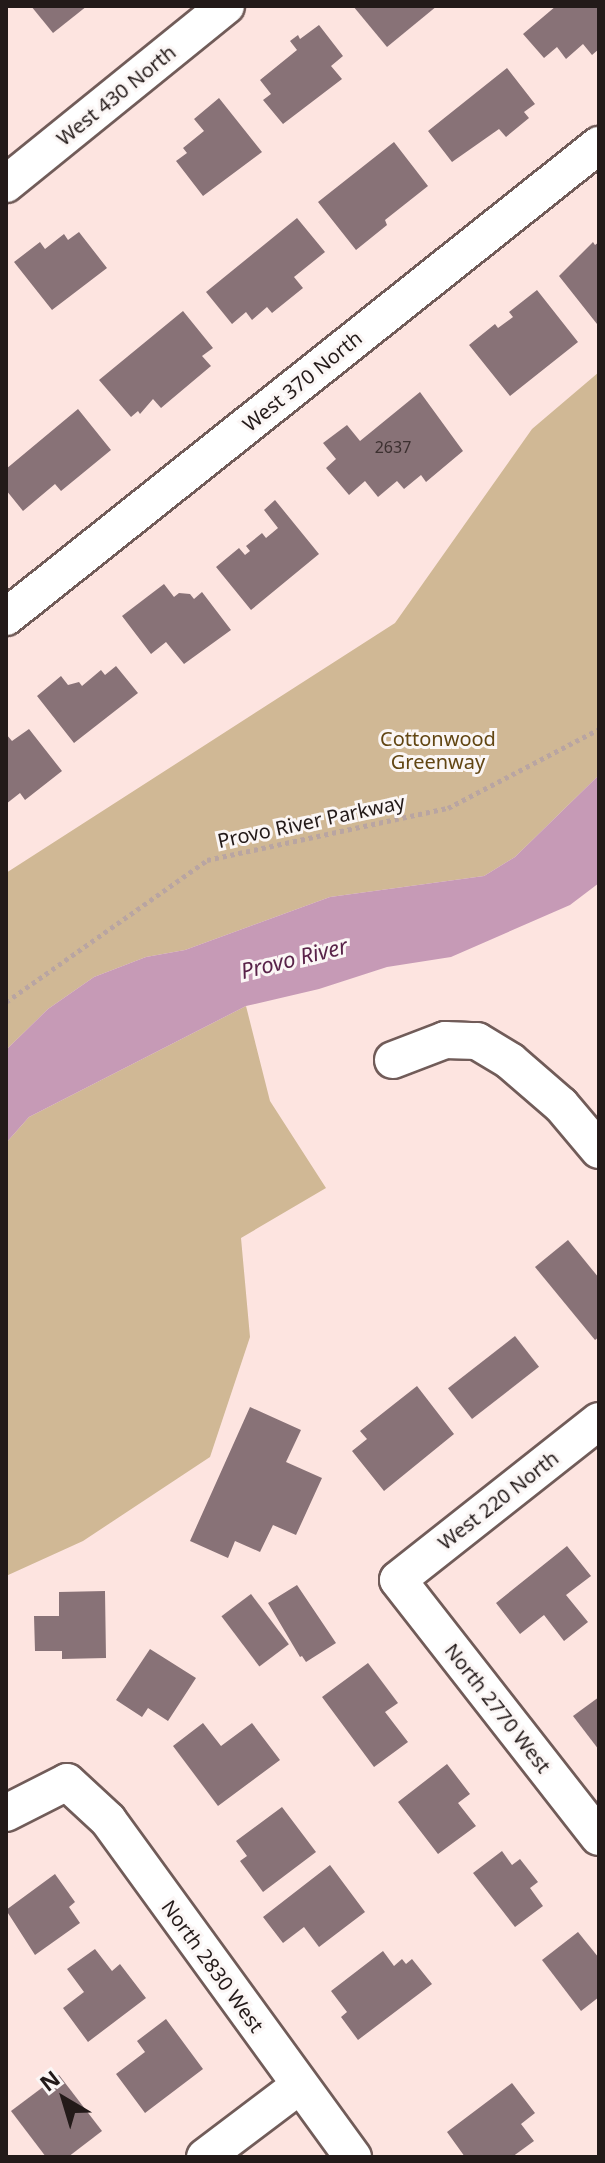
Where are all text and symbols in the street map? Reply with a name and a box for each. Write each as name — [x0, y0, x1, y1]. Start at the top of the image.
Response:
street label: West 430 North — [52, 40, 180, 150]
street label: West 370 North — [238, 326, 366, 436]
house number: 2637 — [375, 437, 411, 457]
park label: Cottonwood Greenway — [380, 727, 496, 774]
street label: Provo River Parkway — [215, 789, 407, 853]
water label: Provo River — [238, 932, 350, 984]
street label: West 220 North — [433, 1446, 563, 1554]
street label: North 2770 West — [440, 1639, 556, 1777]
street label: North 2830 West — [157, 1895, 269, 2037]
north arrow — [24, 2059, 104, 2139]
text: N — [33, 2063, 66, 2097]

